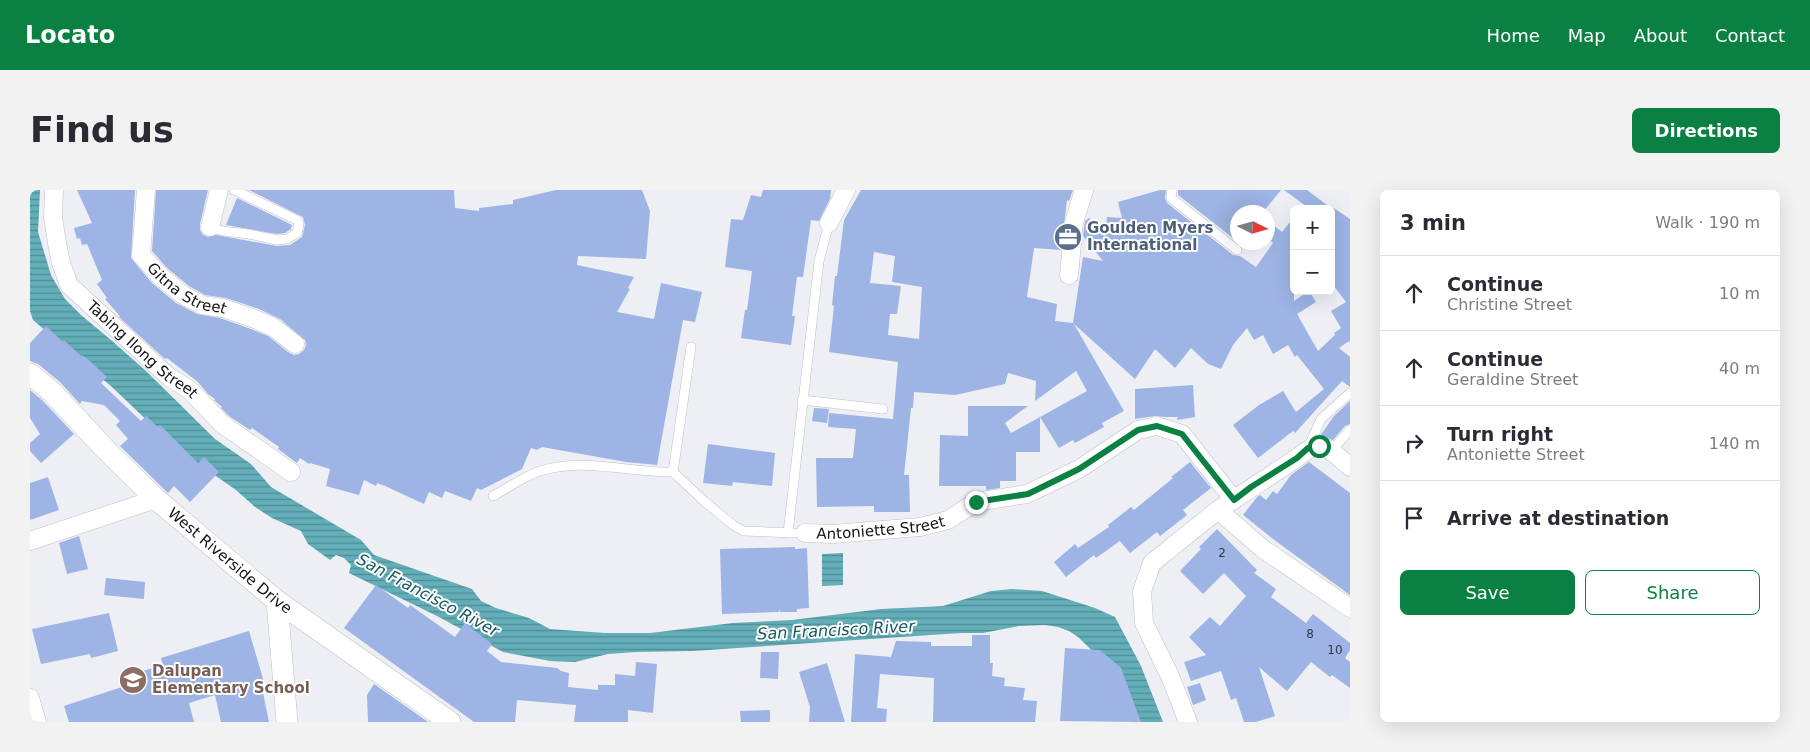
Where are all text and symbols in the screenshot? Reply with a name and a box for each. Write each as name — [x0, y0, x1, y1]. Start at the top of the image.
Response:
text: Locato — [25, 21, 115, 49]
text: Home — [1487, 25, 1540, 46]
text: Map — [1568, 25, 1606, 46]
text: About — [1634, 25, 1687, 46]
text: Contact — [1715, 25, 1785, 46]
button: Directions — [1632, 108, 1780, 153]
text: Find us — [30, 110, 174, 150]
north arrow — [1230, 205, 1275, 250]
map controls — [1290, 205, 1335, 295]
button: + — [1290, 205, 1335, 250]
text: 3 min — [1400, 211, 1466, 235]
text: Walk · 190 m — [1655, 213, 1760, 232]
place label: Goulden Myers International — [1087, 219, 1214, 254]
office icon: Goulden Myers International — [1053, 222, 1083, 252]
button: − — [1290, 250, 1335, 295]
street label: Gitna Street — [143, 259, 229, 318]
text: Continue — [1447, 273, 1543, 295]
icon: ahead — [1400, 279, 1428, 307]
text: 10 m — [1719, 284, 1760, 303]
text: Christine Street — [1447, 295, 1572, 314]
street label: Tabing Ilong Street — [82, 296, 202, 402]
text: Continue — [1447, 348, 1543, 370]
icon: ahead — [1400, 354, 1428, 382]
text: 40 m — [1719, 359, 1760, 378]
text: Geraldine Street — [1447, 370, 1578, 389]
text: Turn right — [1447, 423, 1553, 445]
icon: right — [1400, 429, 1428, 457]
text: 140 m — [1709, 434, 1760, 453]
route start — [1308, 435, 1331, 458]
text: Antoniette Street — [1447, 445, 1585, 464]
route end — [965, 491, 988, 514]
street label: West Riverside Drive — [164, 504, 295, 618]
icon: arrive — [1400, 504, 1428, 532]
text: Arrive at destination — [1447, 507, 1669, 529]
street label: Antoniette Street — [816, 512, 947, 543]
house number: 2 — [1218, 546, 1226, 560]
water label: San Francisco River — [354, 550, 503, 641]
button: Save — [1400, 570, 1575, 615]
button: Share — [1585, 570, 1760, 615]
water label: San Francisco River — [757, 616, 917, 644]
house number: 8 — [1306, 627, 1314, 641]
house number: 10 — [1327, 643, 1343, 657]
place label: Dalupan Elementary School — [152, 662, 310, 697]
school or university icon: Dalupan Elementary School — [118, 665, 148, 695]

